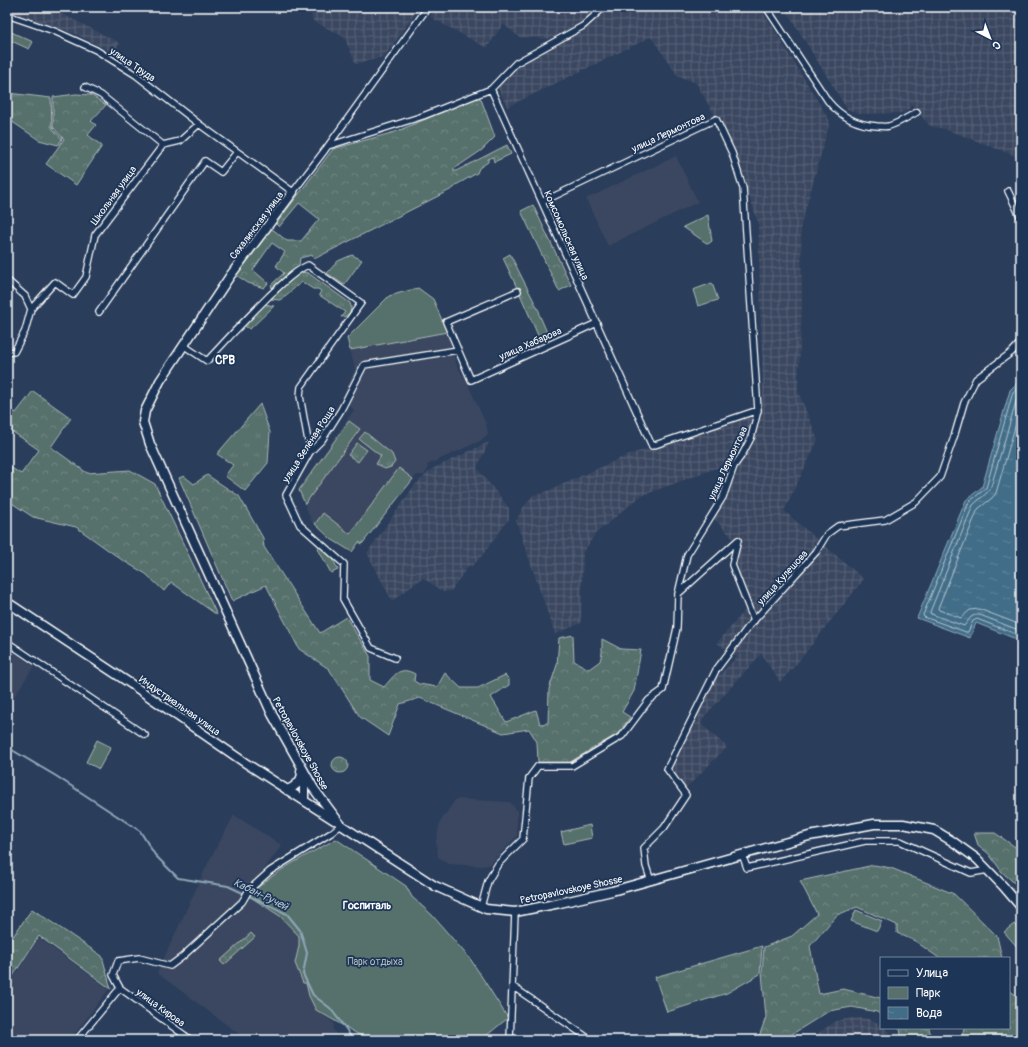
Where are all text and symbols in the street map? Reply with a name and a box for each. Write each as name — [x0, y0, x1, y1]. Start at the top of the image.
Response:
north arrow — [970, 18, 1010, 58]
text: С — [989, 38, 1003, 52]
street label: улица Труда — [107, 45, 158, 85]
street label: улица Лермонтова — [629, 110, 707, 156]
street label: Школьная улица — [88, 163, 139, 227]
street label: Сахалинская улица — [227, 189, 286, 262]
street label: Комсомольская улица — [541, 189, 591, 282]
street label: улица Хабарова — [497, 325, 564, 363]
district label: СРВ — [215, 353, 235, 368]
street label: улица Зелёная Роща — [279, 404, 338, 486]
street label: улица Лермонтова — [705, 424, 750, 503]
street label: улица Кулешова — [754, 548, 811, 608]
street label: Индустриальная улица — [137, 673, 223, 739]
street label: Petropavlovskoye Shosse — [270, 695, 331, 792]
street label: Petropavlovskoye Shosse — [519, 873, 624, 907]
water label: Кабан-Ручей — [231, 876, 292, 914]
district label: Госпиталь — [343, 899, 391, 912]
park label: Парк отдыха — [347, 956, 403, 968]
legend — [880, 957, 1010, 1029]
text: Улица — [916, 966, 948, 981]
street label: улица Кирова — [133, 986, 187, 1030]
text: Парк — [916, 986, 941, 1001]
text: Вода — [916, 1006, 942, 1021]

